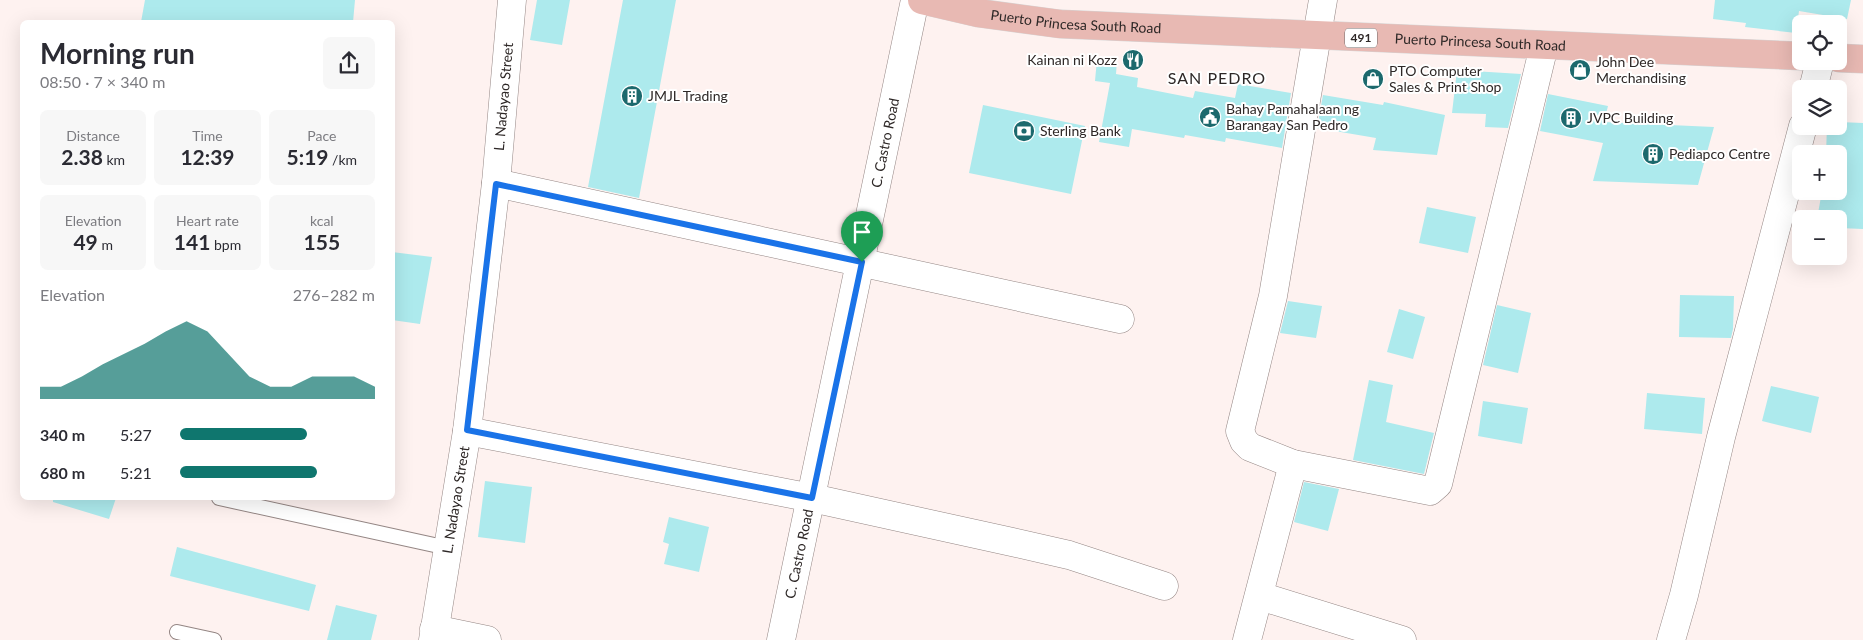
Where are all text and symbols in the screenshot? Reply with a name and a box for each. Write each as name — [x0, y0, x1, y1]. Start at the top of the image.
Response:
street label: Puerto Princesa South Road — [990, 6, 1162, 36]
map controls — [1792, 15, 1847, 265]
button: locate — [1792, 15, 1847, 70]
road number: 491 — [1345, 28, 1377, 48]
street label: Puerto Princesa South Road — [1394, 29, 1566, 54]
text: Morning run — [40, 36, 195, 70]
button: share — [323, 37, 375, 89]
street label: L. Nadayao Street — [490, 42, 516, 152]
restaurant icon: Kainan ni Kozz — [1121, 48, 1145, 72]
place label: Kainan ni Kozz — [1027, 51, 1117, 68]
place label: John Dee Merchandising — [1596, 53, 1686, 86]
shop icon: John Dee Merchandising — [1568, 58, 1592, 82]
place label: PTO Computer Sales & Print Shop — [1389, 62, 1502, 95]
shop icon: PTO Computer Sales & Print Shop — [1361, 67, 1385, 91]
district label: SAN PEDRO — [1168, 68, 1266, 87]
text: 08:50 · 7 × 340 m — [40, 72, 165, 91]
button: layers — [1792, 80, 1847, 135]
building icon: JMJL Trading — [620, 84, 644, 108]
place label: JMJL Trading — [648, 87, 728, 104]
street label: C. Castro Road — [867, 96, 902, 189]
place label: Bahay Pamahalaan ng Barangay San Pedro — [1226, 100, 1359, 133]
public building icon: Bahay Pamahalaan ng Barangay San Pedro — [1198, 105, 1222, 129]
building icon: JVPC Building — [1559, 106, 1583, 130]
place label: JVPC Building — [1587, 109, 1673, 126]
bank icon: Sterling Bank — [1012, 119, 1036, 143]
place label: Sterling Bank — [1040, 122, 1122, 139]
text: Distance — [66, 127, 120, 144]
text: Time — [192, 127, 223, 144]
text: Pace — [307, 127, 336, 144]
building icon: Pediapco Centre — [1641, 142, 1665, 166]
text: 2.38 — [61, 144, 103, 169]
text: 12:39 — [180, 144, 235, 169]
text: 5:19 — [287, 144, 329, 169]
place label: Pediapco Centre — [1669, 145, 1770, 162]
button: + — [1792, 145, 1847, 200]
text: km — [103, 151, 125, 168]
text: /km — [329, 151, 357, 168]
button: − — [1792, 210, 1847, 265]
pin — [841, 211, 883, 262]
text: Elevation — [65, 212, 122, 229]
text: Heart rate — [176, 212, 239, 229]
text: kcal — [310, 212, 334, 229]
icon: arrive — [848, 218, 876, 246]
text: 49 — [73, 229, 98, 254]
text: 141 — [174, 229, 210, 254]
text: 155 — [304, 229, 340, 254]
text: m — [98, 236, 113, 253]
text: bpm — [210, 236, 241, 253]
text: Elevation — [40, 285, 105, 304]
text: 276–282 m — [293, 285, 375, 304]
text: 340 m — [40, 425, 85, 444]
text: 5:27 — [120, 425, 152, 444]
street label: L. Nadayao Street — [438, 445, 472, 555]
text: 680 m — [40, 463, 85, 482]
text: 5:21 — [120, 463, 152, 482]
street label: C. Castro Road — [781, 507, 816, 600]

